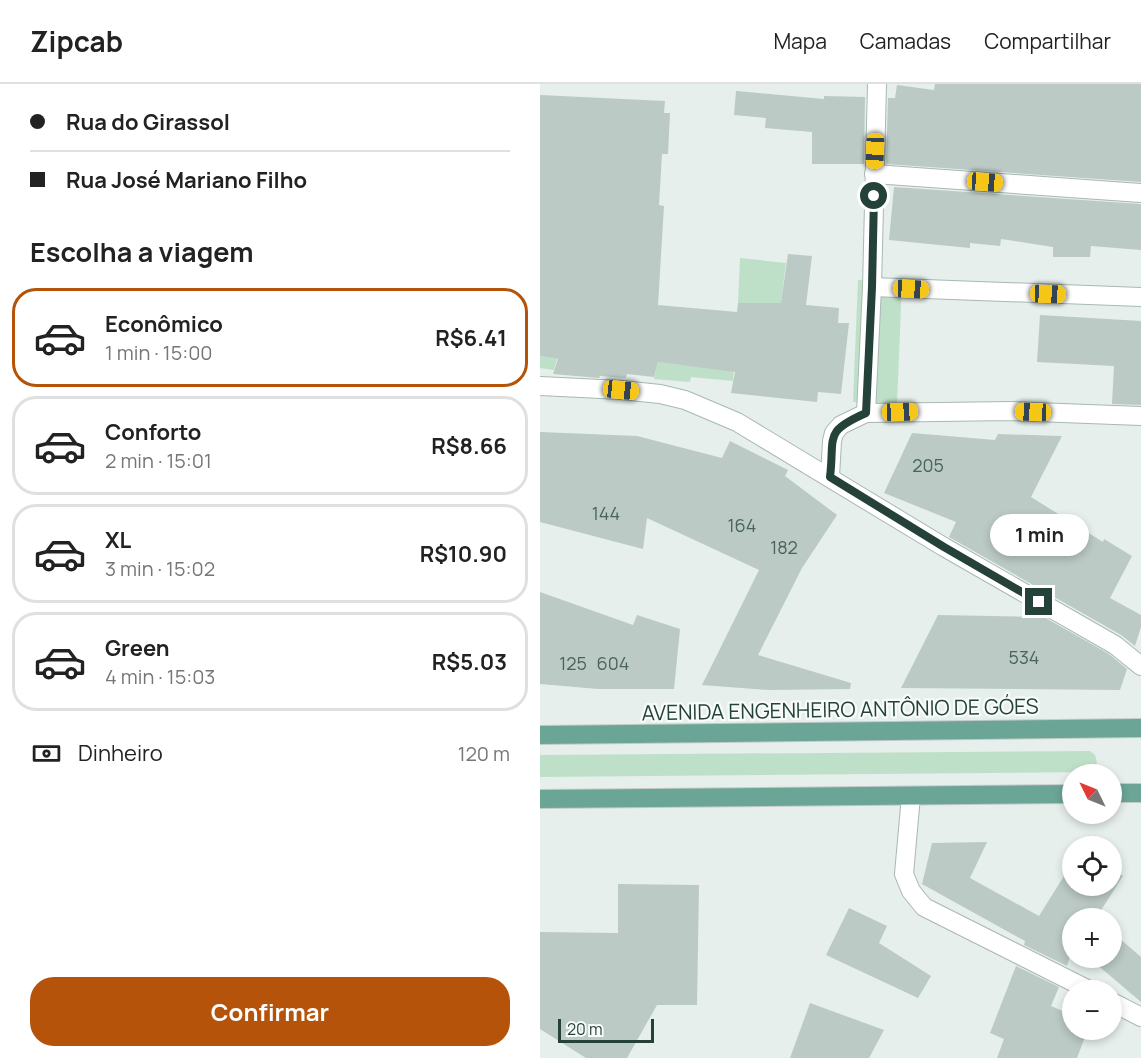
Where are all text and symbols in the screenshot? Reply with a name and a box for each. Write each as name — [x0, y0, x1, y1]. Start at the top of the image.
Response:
text: Zipcab — [30, 22, 123, 60]
text: Mapa — [773, 27, 827, 55]
text: Camadas — [860, 27, 951, 55]
text: Compartilhar — [984, 27, 1111, 55]
text: Rua do Girassol — [66, 107, 230, 137]
car — [865, 133, 885, 169]
text: Rua José Mariano Filho — [66, 165, 307, 195]
car — [966, 172, 1004, 192]
route start — [860, 182, 887, 209]
text: Escolha a viagem — [30, 233, 253, 270]
car — [893, 279, 929, 299]
car — [1030, 284, 1066, 304]
text: Econômico — [105, 309, 223, 339]
icon: car — [33, 311, 87, 365]
text: R$6.41 — [435, 323, 507, 353]
text: 1 min · 15:00 — [105, 339, 213, 366]
car — [602, 379, 640, 401]
car — [882, 402, 918, 422]
car — [1015, 402, 1051, 422]
text: Conforto — [105, 417, 201, 447]
icon: car — [33, 419, 87, 473]
text: R$8.66 — [431, 431, 507, 461]
text: 2 min · 15:01 — [105, 447, 212, 474]
house number: 205 — [912, 453, 944, 477]
house number: 144 — [592, 501, 620, 525]
house number: 164 — [728, 513, 756, 537]
callout: 1 min — [990, 515, 1088, 557]
text: 1 min — [1015, 521, 1064, 548]
text: XL — [105, 525, 131, 555]
icon: car — [33, 527, 87, 581]
house number: 182 — [770, 535, 798, 559]
text: R$10.90 — [420, 539, 507, 569]
text: 3 min · 15:02 — [105, 555, 215, 582]
route end — [1025, 588, 1052, 615]
text: Green — [105, 633, 170, 663]
icon: car — [33, 635, 87, 689]
house number: 534 — [1009, 645, 1039, 669]
text: R$5.03 — [432, 647, 507, 677]
house number: 125 — [559, 651, 587, 675]
house number: 604 — [597, 651, 629, 675]
text: 4 min · 15:03 — [105, 663, 215, 690]
street label: AVENIDA ENGENHEIRO ANTÔNIO DE GÓES — [641, 692, 1039, 726]
icon: cash — [30, 737, 63, 770]
text: Dinheiro — [78, 738, 163, 768]
text: 120 m — [458, 740, 510, 767]
north arrow — [1062, 764, 1122, 824]
map controls — [1062, 764, 1122, 1040]
button: locate — [1062, 836, 1122, 896]
button: + — [1062, 908, 1122, 968]
button: Confirmar — [30, 977, 510, 1046]
button: − — [1062, 980, 1122, 1040]
scale bar — [558, 1016, 654, 1044]
text: 20 m — [567, 1018, 603, 1040]

